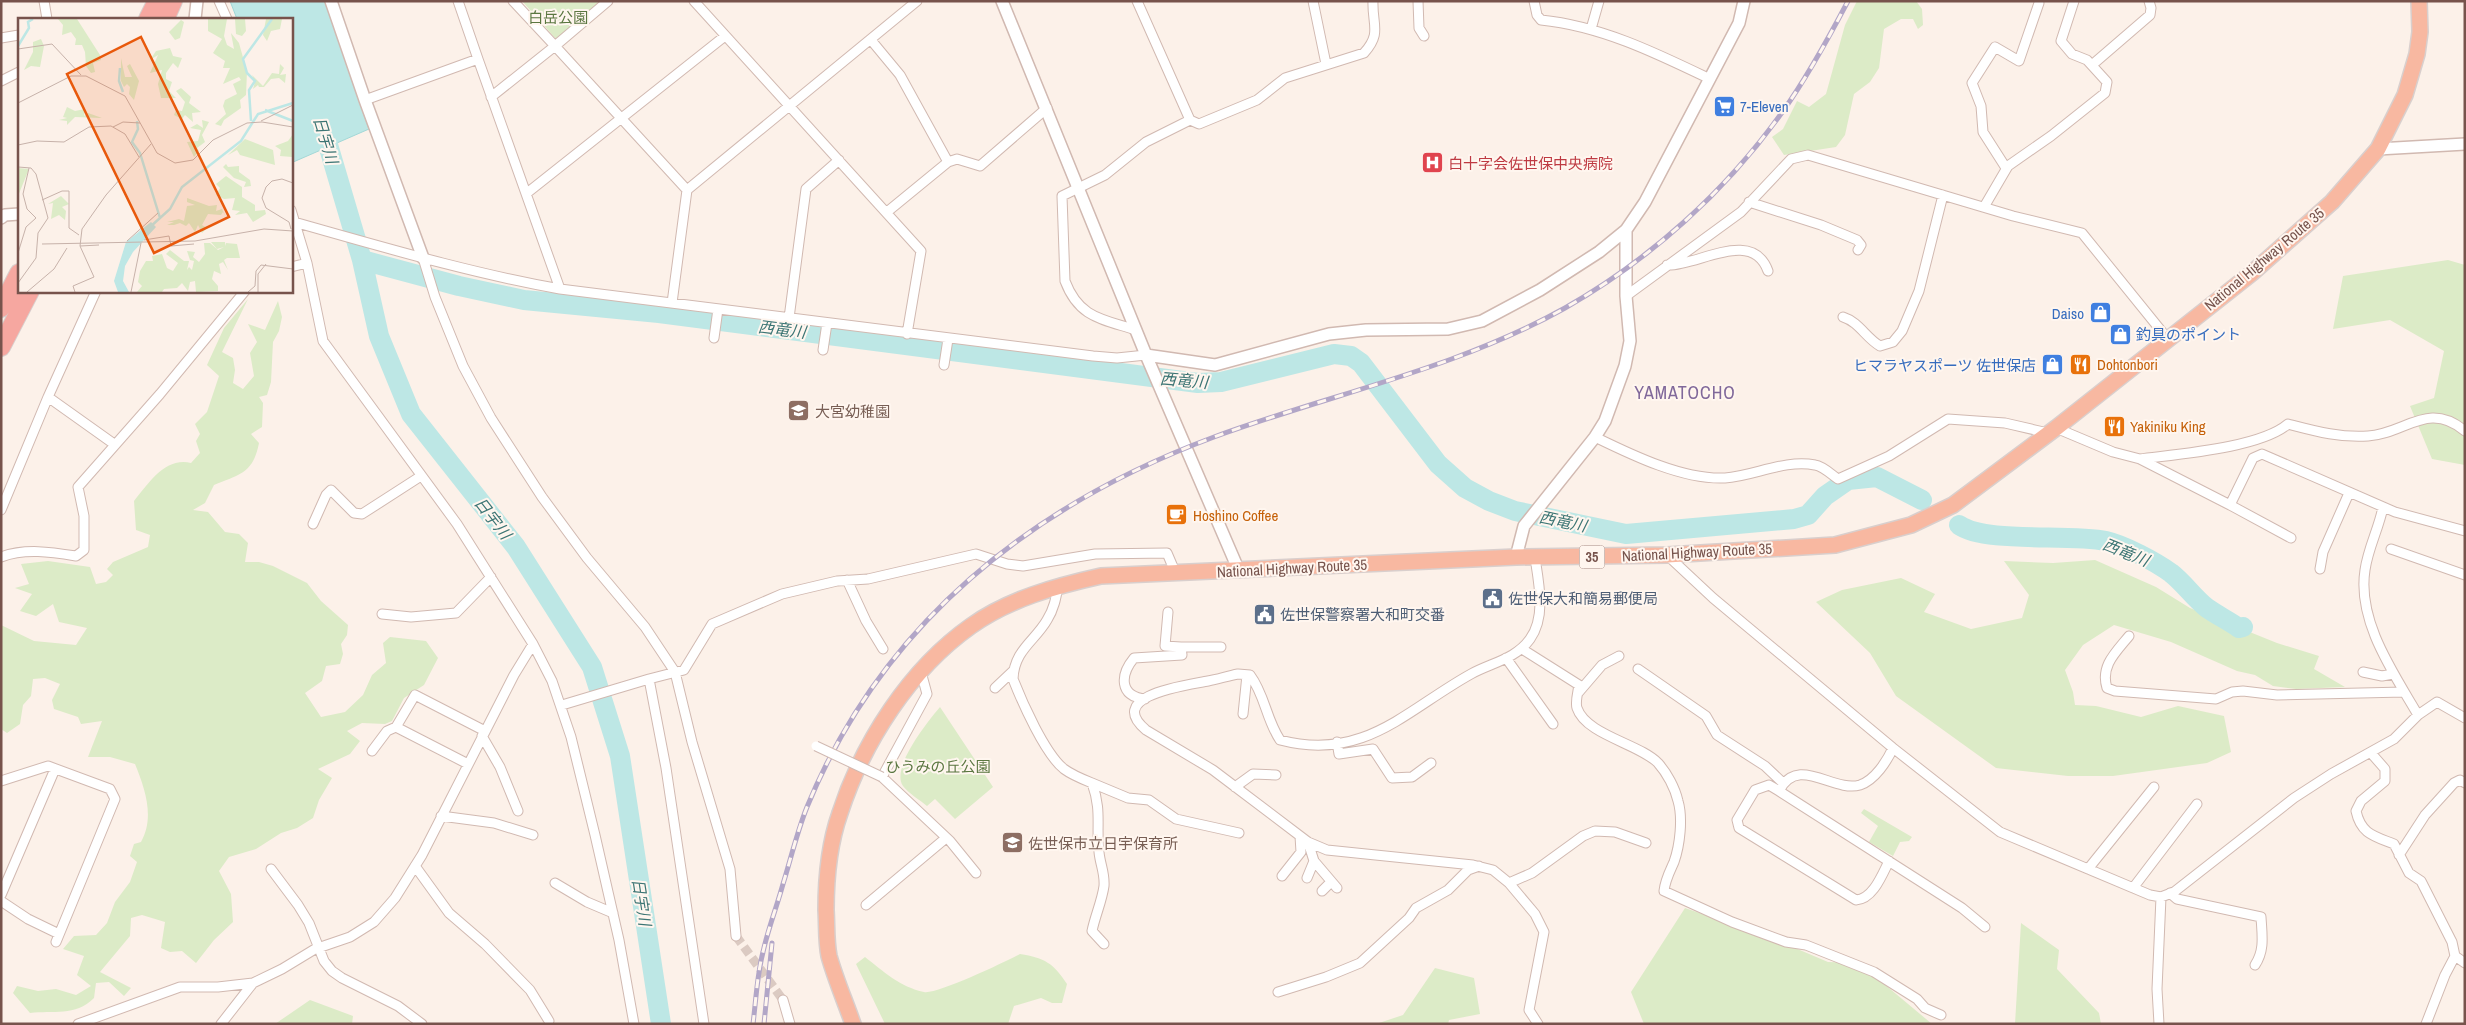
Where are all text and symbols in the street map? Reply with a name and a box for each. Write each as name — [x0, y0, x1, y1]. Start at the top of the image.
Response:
park label: 白岳公園 — [528, 7, 588, 28]
inset map — [18, 18, 292, 292]
supermarket icon: 7-Eleven — [1712, 94, 1736, 118]
place label: 7-Eleven — [1740, 96, 1789, 117]
water label: 日宇川 — [308, 114, 344, 168]
hospital icon: 白十字会佐世保中央病院 — [1420, 151, 1444, 175]
place label: 白十字会佐世保中央病院 — [1448, 153, 1613, 174]
street label: National Highway Route 35 — [2200, 203, 2328, 315]
shop icon: Daiso — [2088, 301, 2112, 325]
place label: Daiso — [2052, 303, 2084, 324]
water label: 西竜川 — [757, 315, 809, 343]
shop icon: 釣具のポイント — [2108, 322, 2132, 346]
place label: 釣具のポイント — [2136, 324, 2241, 345]
restaurant icon: Dohtonbori — [2069, 352, 2093, 376]
shop icon: ヒマラヤスポーツ 佐世保店 — [2040, 353, 2064, 377]
place label: Dohtonbori — [2097, 354, 2158, 375]
place label: ヒマラヤスポーツ 佐世保店 — [1853, 355, 2036, 376]
water label: 西竜川 — [1159, 367, 1211, 393]
district label: YAMATOCHO — [1634, 380, 1736, 405]
school or university icon: 大宮幼稚園 — [787, 399, 811, 423]
place label: 大宮幼稚園 — [815, 401, 890, 422]
restaurant icon: Yakiniku King — [2102, 414, 2126, 438]
place label: Yakiniku King — [2130, 416, 2206, 437]
water label: 日宇川 — [470, 492, 518, 545]
cafe icon: Hoshino Coffee — [1165, 503, 1189, 527]
place label: Hoshino Coffee — [1193, 505, 1278, 526]
water label: 西竜川 — [1537, 505, 1591, 537]
water label: 西竜川 — [2100, 533, 2154, 572]
street label: National Highway Route 35 — [1621, 538, 1773, 566]
road number: 35 — [1580, 546, 1604, 568]
street label: National Highway Route 35 — [1216, 554, 1368, 582]
public building icon: 佐世保大和簡易郵便局 — [1480, 586, 1504, 610]
place label: 佐世保大和簡易郵便局 — [1508, 588, 1658, 609]
public building icon: 佐世保警察署大和町交番 — [1252, 602, 1276, 626]
place label: 佐世保警察署大和町交番 — [1280, 604, 1445, 625]
park label: ひうみの丘公園 — [885, 756, 991, 777]
school or university icon: 佐世保市立日宇保育所 — [1000, 831, 1024, 855]
place label: 佐世保市立日宇保育所 — [1028, 833, 1178, 854]
water label: 日宇川 — [627, 877, 657, 929]

